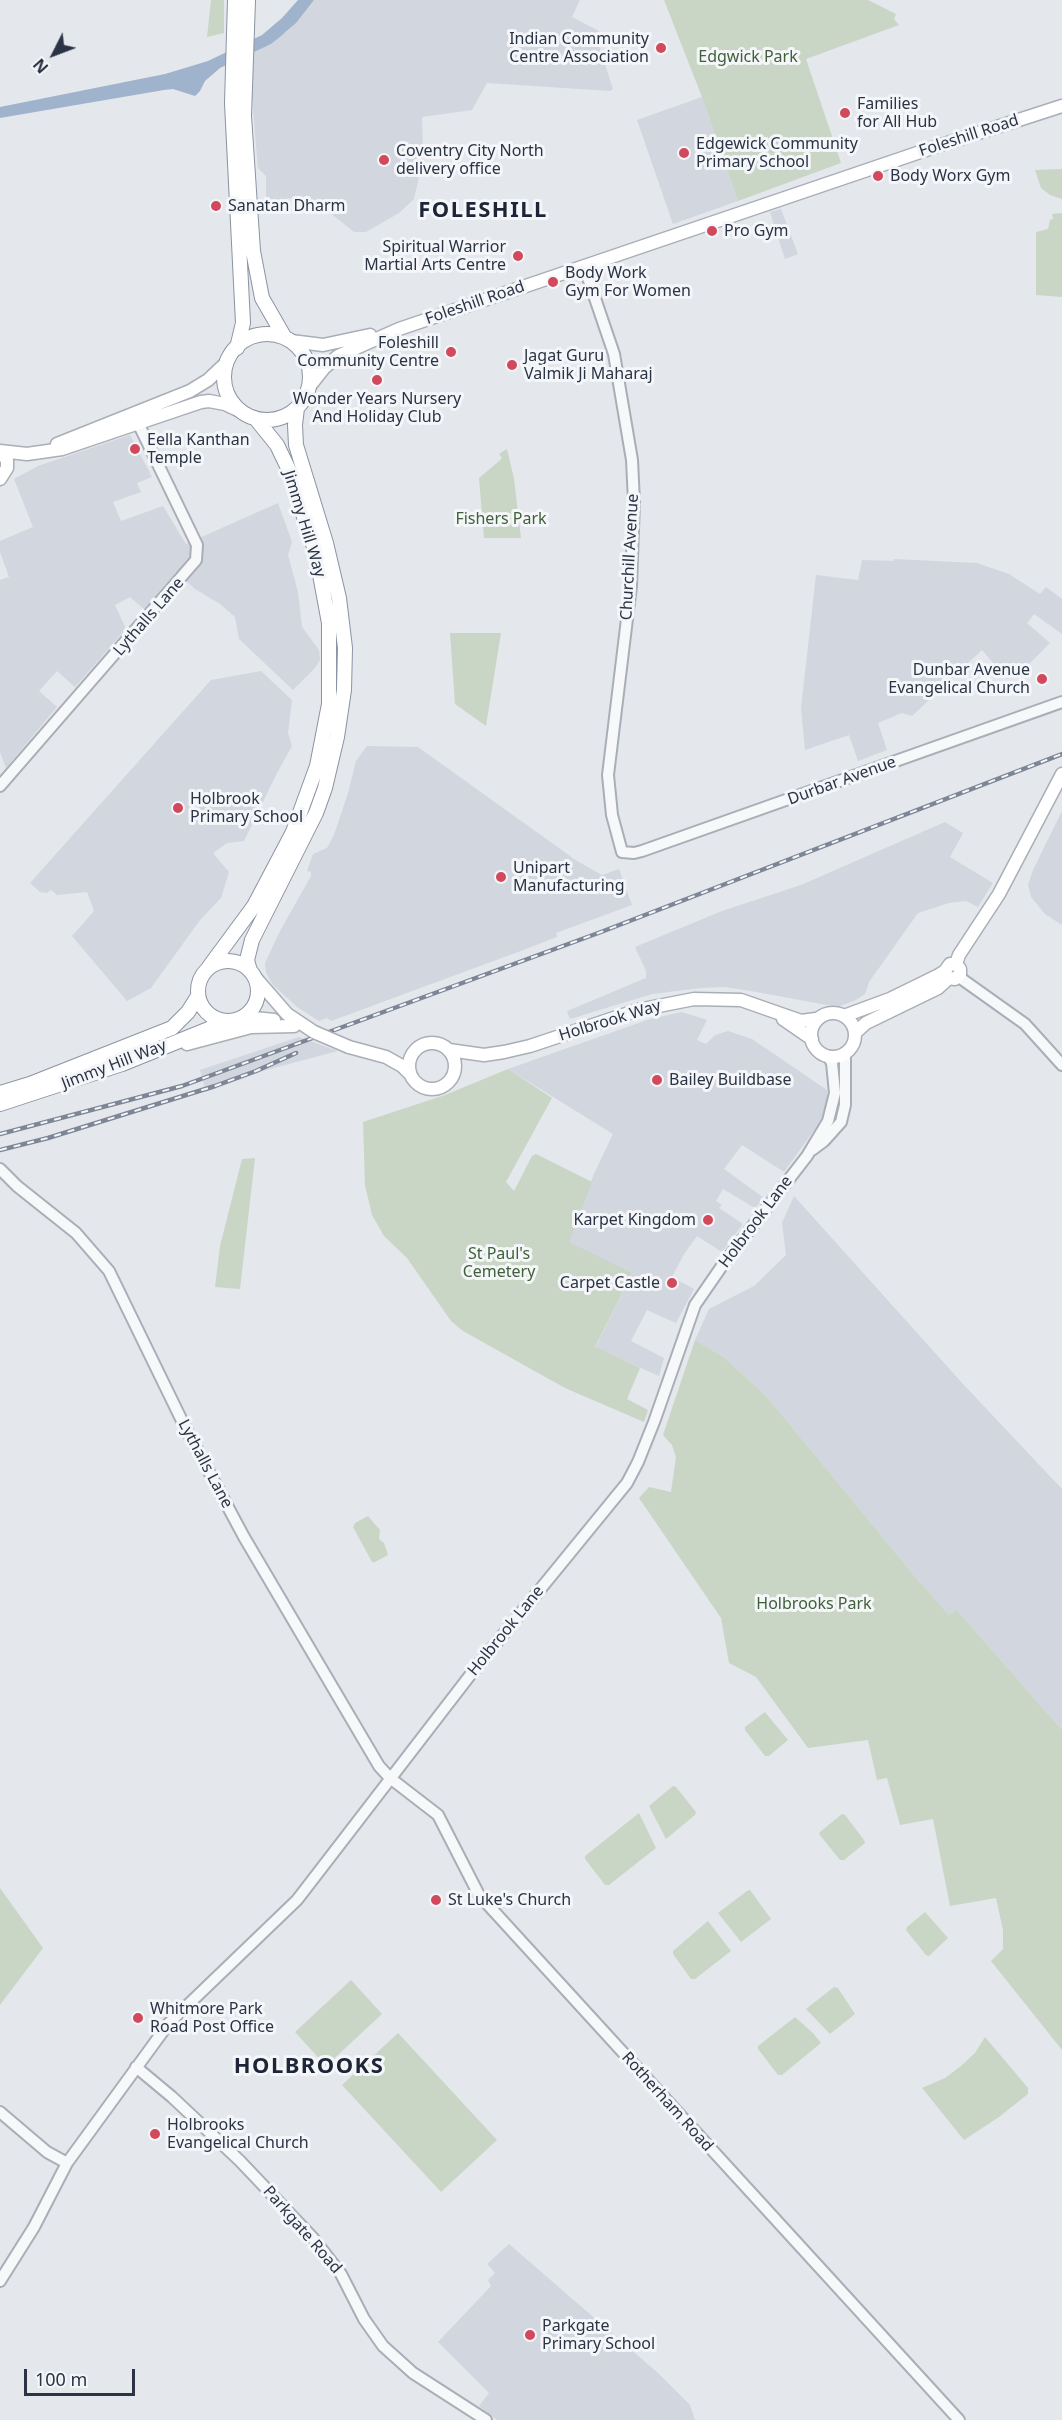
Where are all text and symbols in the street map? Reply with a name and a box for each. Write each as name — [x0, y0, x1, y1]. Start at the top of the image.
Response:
north arrow — [24, 24, 84, 84]
place label: Indian Community Centre Association — [509, 29, 649, 67]
marker: Indian Community Centre Association — [654, 41, 668, 55]
park label: Edgwick Park — [698, 47, 798, 67]
text: N — [28, 54, 53, 78]
place label: Families for All Hub — [857, 94, 937, 132]
marker: Families for All Hub — [838, 106, 852, 120]
street label: Foleshill Road — [917, 111, 1021, 161]
place label: Edgewick Community Primary School — [696, 134, 858, 172]
place label: Coventry City North delivery office — [396, 141, 544, 179]
marker: Edgewick Community Primary School — [677, 146, 691, 160]
marker: Coventry City North delivery office — [377, 153, 391, 167]
place label: Body Worx Gym — [890, 166, 1010, 186]
marker: Body Worx Gym — [871, 169, 885, 183]
place label: Sanatan Dharm — [228, 196, 346, 216]
district label: FOLESHILL — [418, 198, 548, 224]
marker: Sanatan Dharm — [209, 199, 223, 213]
place label: Pro Gym — [724, 221, 789, 241]
marker: Pro Gym — [705, 224, 719, 238]
place label: Spiritual Warrior Martial Arts Centre — [364, 237, 506, 275]
marker: Spiritual Warrior Martial Arts Centre — [511, 249, 525, 263]
place label: Body Work Gym For Women — [565, 263, 691, 301]
marker: Body Work Gym For Women — [546, 275, 560, 289]
street label: Foleshill Road — [423, 277, 527, 329]
place label: Foleshill Community Centre — [297, 333, 439, 371]
marker: Foleshill Community Centre — [444, 345, 458, 359]
place label: Jagat Guru Valmik Ji Maharaj — [524, 346, 653, 384]
marker: Jagat Guru Valmik Ji Maharaj — [505, 358, 519, 372]
marker: Wonder Years Nursery And Holiday Club — [370, 373, 384, 387]
place label: Wonder Years Nursery And Holiday Club — [293, 389, 461, 427]
place label: Eella Kanthan Temple — [147, 430, 250, 468]
marker: Eella Kanthan Temple — [128, 442, 142, 456]
street label: Jimmy Hill Way — [279, 468, 329, 580]
street label: Churchill Avenue — [617, 493, 643, 621]
park label: Fishers Park — [455, 509, 547, 529]
street label: Lythalls Lane — [110, 574, 188, 660]
place label: Dunbar Avenue Evangelical Church — [888, 660, 1030, 698]
marker: Dunbar Avenue Evangelical Church — [1035, 672, 1049, 686]
street label: Durbar Avenue — [785, 752, 899, 810]
place label: Holbrook Primary School — [190, 789, 303, 827]
marker: Holbrook Primary School — [171, 801, 185, 815]
place label: Unipart Manufacturing — [513, 858, 625, 896]
marker: Unipart Manufacturing — [494, 870, 508, 884]
street label: Holbrook Way — [557, 996, 663, 1046]
street label: Jimmy Hill Way — [59, 1036, 169, 1094]
place label: Bailey Buildbase — [669, 1070, 792, 1090]
marker: Bailey Buildbase — [650, 1073, 664, 1087]
street label: Holbrook Lane — [715, 1172, 797, 1272]
place label: Karpet Kingdom — [573, 1210, 696, 1230]
marker: Karpet Kingdom — [701, 1213, 715, 1227]
park label: St Paul's Cemetery — [463, 1244, 535, 1282]
place label: Carpet Castle — [560, 1273, 660, 1293]
marker: Carpet Castle — [665, 1276, 679, 1290]
street label: Lythalls Lane — [174, 1416, 236, 1512]
street label: Holbrook Lane — [464, 1582, 548, 1680]
park label: Holbrooks Park — [756, 1594, 872, 1614]
place label: St Luke's Church — [448, 1890, 571, 1910]
marker: St Luke's Church — [429, 1893, 443, 1907]
place label: Whitmore Park Road Post Office — [150, 1999, 274, 2037]
marker: Whitmore Park Road Post Office — [131, 2011, 145, 2025]
street label: Rotherham Road — [617, 2048, 717, 2156]
district label: HOLBROOKS — [234, 2054, 384, 2080]
place label: Holbrooks Evangelical Church — [167, 2115, 309, 2153]
marker: Holbrooks Evangelical Church — [148, 2127, 162, 2141]
street label: Parkgate Road — [259, 2182, 345, 2278]
place label: Parkgate Primary School — [542, 2316, 655, 2354]
marker: Parkgate Primary School — [523, 2328, 537, 2342]
scale bar — [27, 2357, 138, 2395]
text: 100 m — [35, 2367, 87, 2391]

